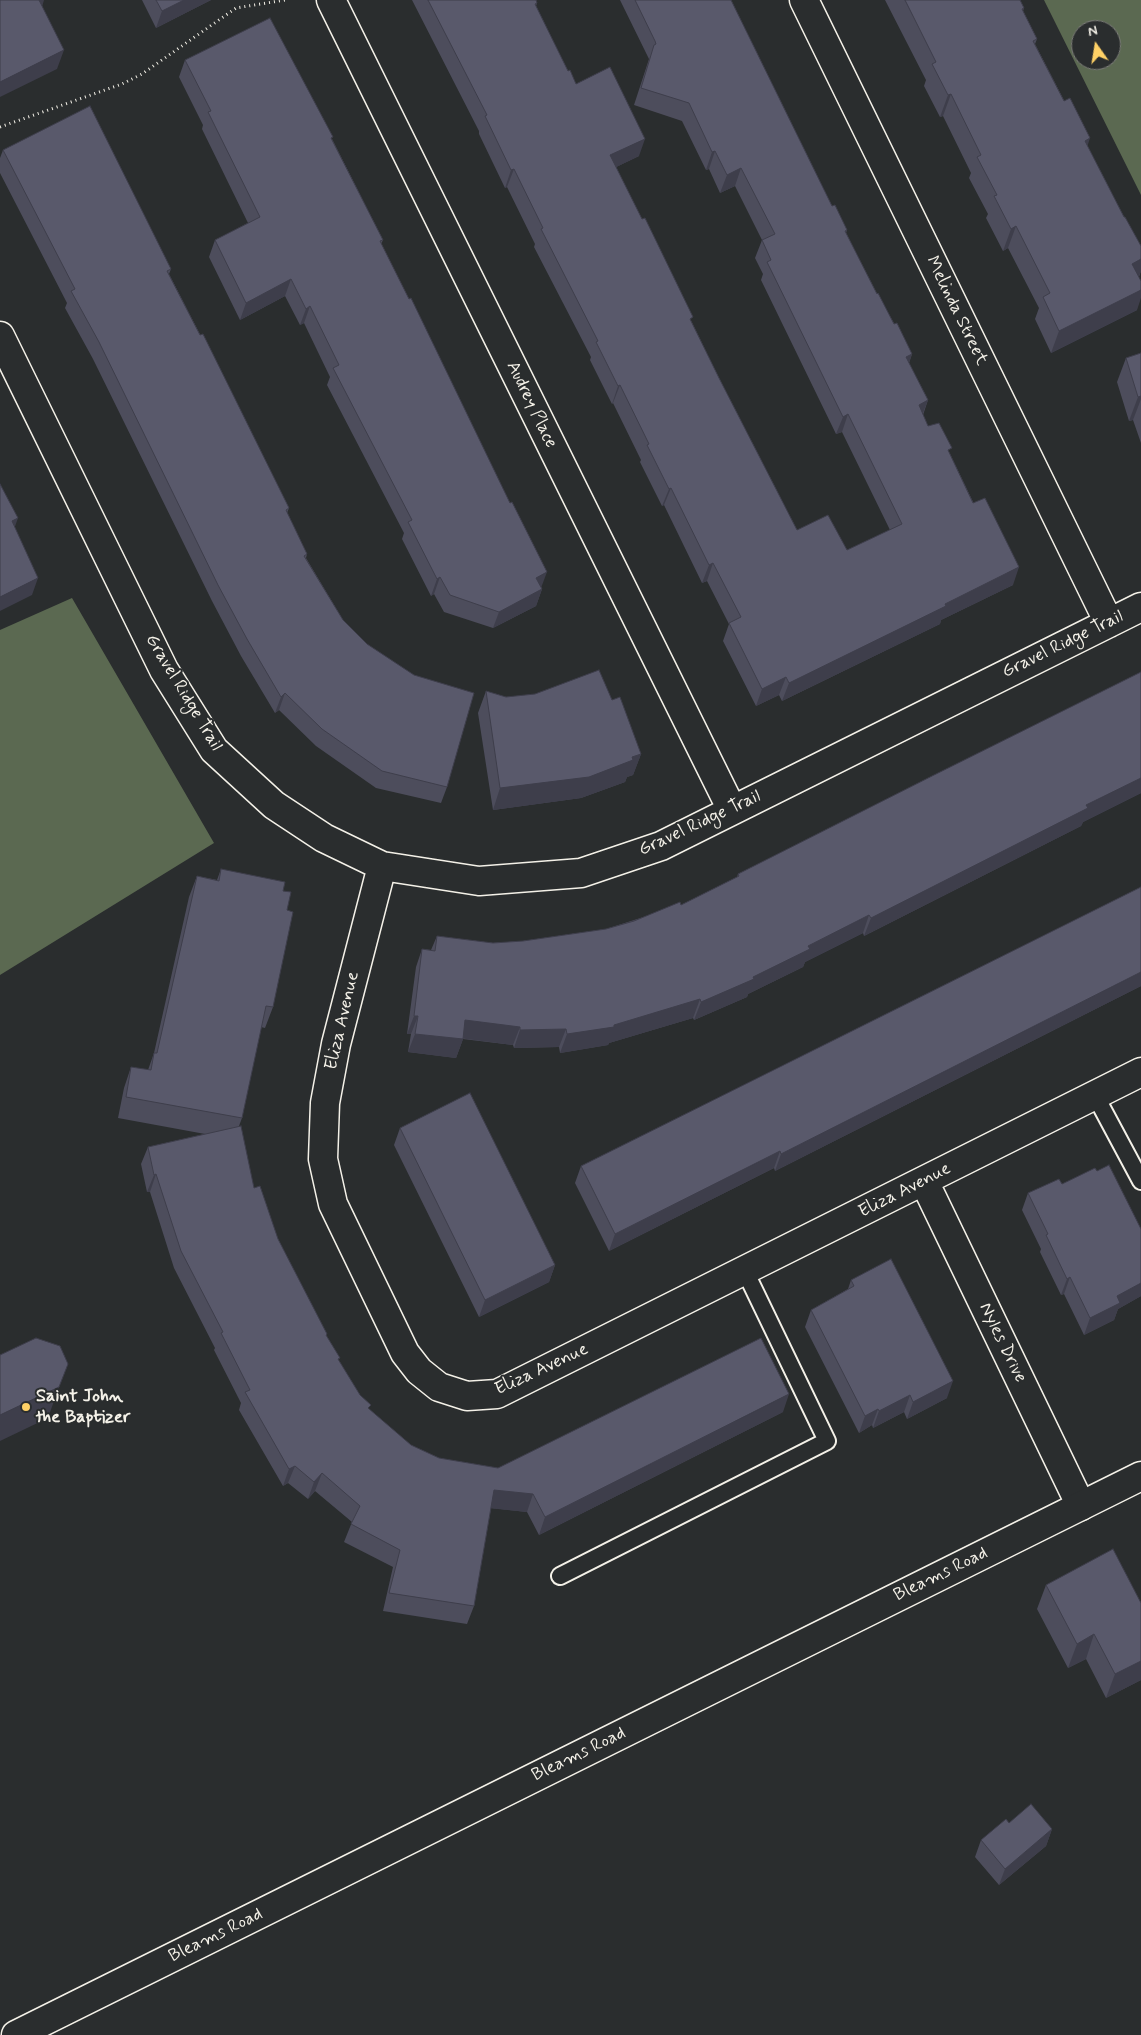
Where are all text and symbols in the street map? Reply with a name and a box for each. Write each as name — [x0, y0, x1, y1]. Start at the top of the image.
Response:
north arrow — [1071, 20, 1121, 70]
text: N — [1086, 22, 1099, 41]
street label: Melinda Street — [920, 253, 992, 369]
street label: Audrey Place — [501, 358, 561, 452]
street label: Gravel Ridge Trail — [999, 606, 1127, 684]
street label: Gravel Ridge Trail — [140, 631, 226, 755]
street label: Gravel Ridge Trail — [636, 786, 764, 862]
street label: Eliza Avenue — [321, 970, 365, 1072]
street label: Eliza Avenue — [855, 1159, 955, 1223]
street label: Nyles Drive — [973, 1300, 1031, 1386]
street label: Eliza Avenue — [492, 1339, 592, 1401]
place label: Saint John the Baptizer — [36, 1386, 130, 1428]
marker: Saint John the Baptizer — [20, 1401, 32, 1413]
street label: Bleams Road — [891, 1543, 991, 1607]
street label: Bleams Road — [529, 1723, 629, 1787]
street label: Bleams Road — [166, 1904, 266, 1968]

